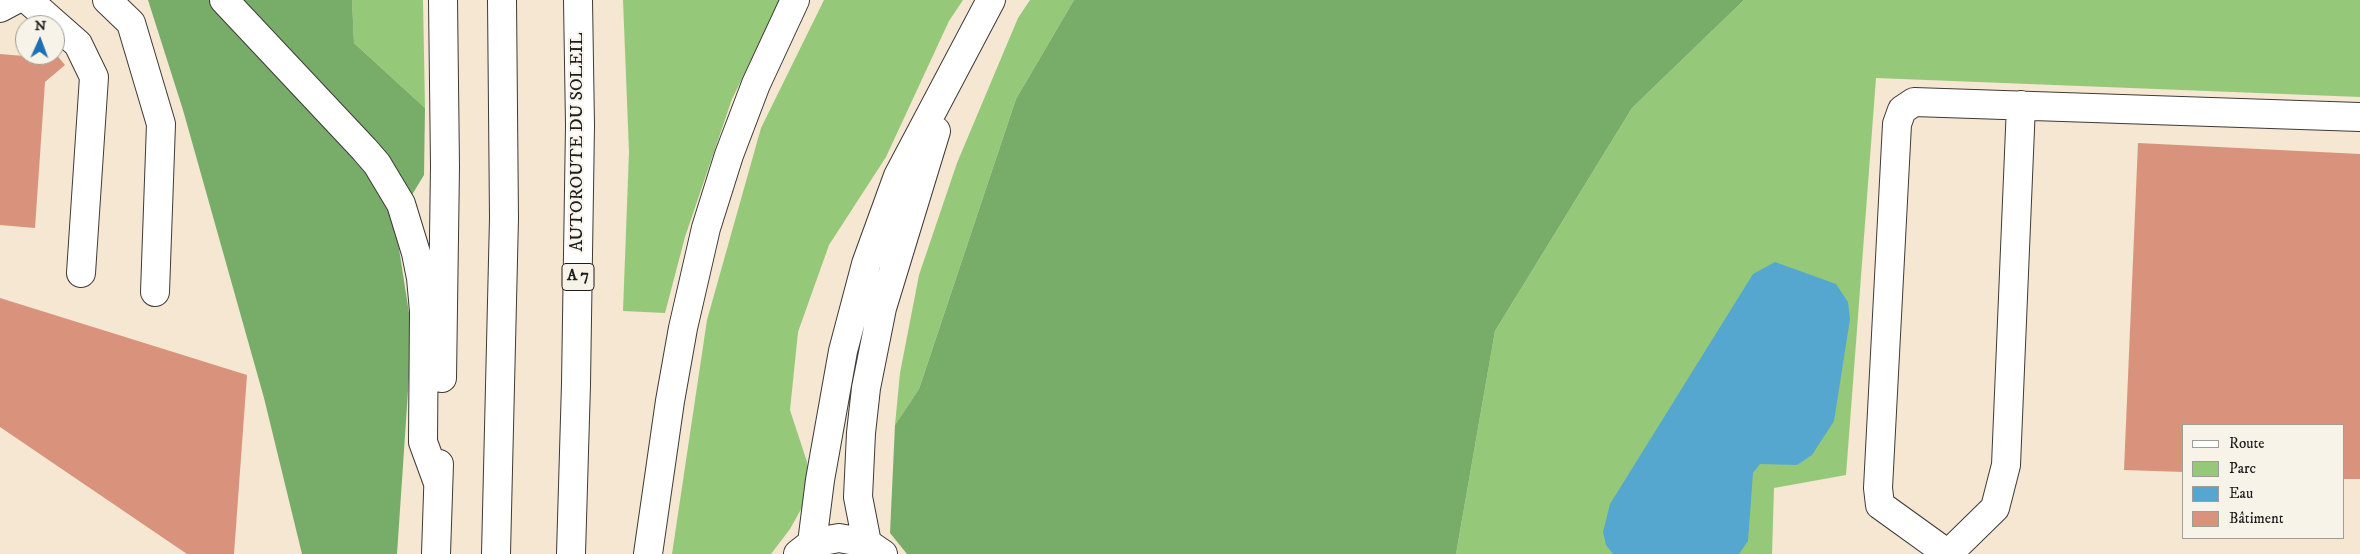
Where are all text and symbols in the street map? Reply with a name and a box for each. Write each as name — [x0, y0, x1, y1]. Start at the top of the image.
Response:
north arrow — [15, 15, 65, 65]
text: N — [34, 17, 47, 35]
street label: AUTOROUTE DU SOLEIL — [567, 32, 589, 252]
road number: A 7 — [562, 264, 594, 290]
legend — [2182, 424, 2345, 539]
text: Route — [2229, 434, 2264, 453]
text: Parc — [2229, 459, 2256, 478]
text: Eau — [2229, 484, 2253, 503]
text: Bâtiment — [2229, 509, 2284, 528]

